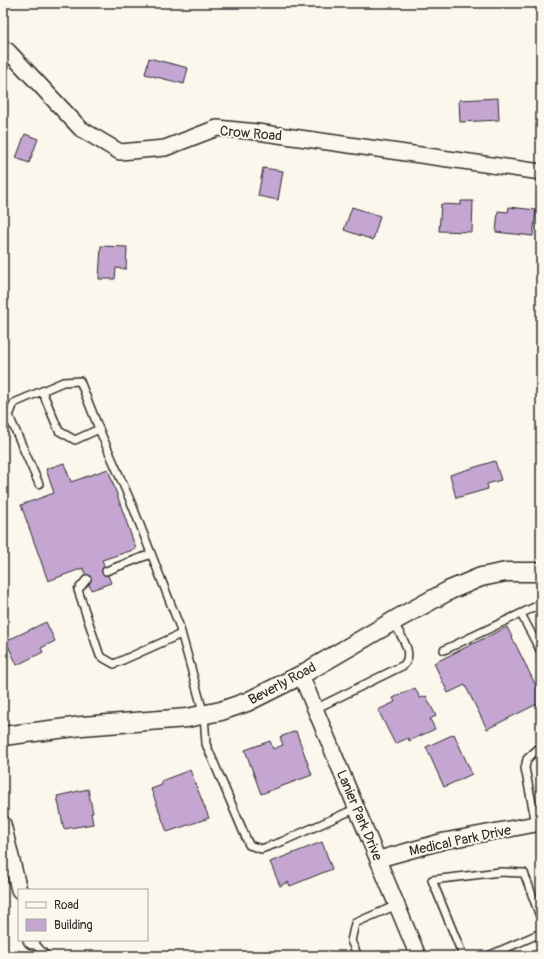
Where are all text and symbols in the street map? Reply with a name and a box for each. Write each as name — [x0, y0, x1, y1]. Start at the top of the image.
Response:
street label: Crow Road — [219, 122, 283, 145]
street label: Beverly Road — [245, 658, 319, 708]
street label: Lanier Park Drive — [333, 767, 386, 863]
street label: Medical Park Drive — [408, 821, 513, 860]
legend — [18, 889, 148, 941]
text: Road — [54, 898, 79, 913]
text: Building — [54, 918, 93, 933]

